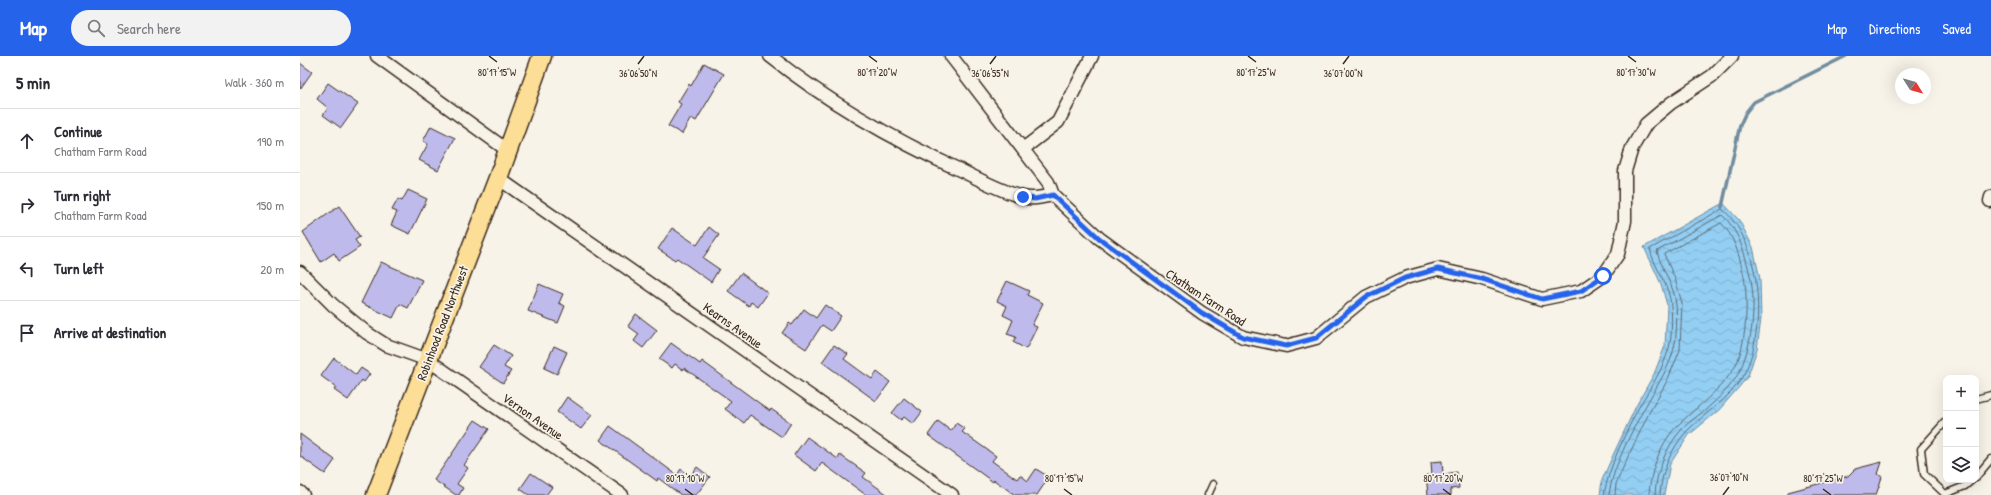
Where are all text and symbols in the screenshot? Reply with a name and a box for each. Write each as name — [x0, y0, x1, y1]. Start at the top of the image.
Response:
search box — [71, 10, 351, 46]
text: Map — [20, 15, 47, 41]
icon: search — [85, 17, 107, 39]
text: Search here — [117, 18, 181, 39]
text: Map — [1827, 19, 1847, 38]
text: Directions — [1869, 19, 1920, 38]
text: Saved — [1942, 19, 1971, 38]
text: 80°17'15"W — [478, 66, 517, 79]
text: 80°17'20"W — [857, 66, 898, 79]
text: 80°17'25"W — [1236, 66, 1277, 79]
text: 80°17'30"W — [1616, 66, 1657, 79]
text: 36°06'50"N — [619, 67, 657, 80]
text: 36°06'55"N — [971, 67, 1009, 80]
text: 36°07'00"N — [1323, 67, 1363, 80]
north arrow — [1895, 68, 1931, 104]
text: 5 min — [16, 71, 50, 94]
text: Walk · 360 m — [225, 73, 284, 91]
text: Continue — [54, 121, 102, 142]
icon: ahead — [16, 130, 38, 152]
text: 190 m — [257, 132, 284, 150]
text: Chatham Farm Road — [54, 142, 147, 160]
text: Turn right — [54, 185, 110, 206]
route end — [1014, 188, 1032, 206]
icon: right — [16, 194, 38, 216]
text: 150 m — [256, 196, 284, 214]
text: Chatham Farm Road — [54, 206, 147, 224]
icon: left — [16, 258, 38, 280]
text: Turn left — [54, 258, 104, 279]
text: 20 m — [260, 260, 284, 278]
street label: Robinhood Road Northwest — [412, 263, 472, 383]
street label: Chatham Farm Road — [1162, 264, 1250, 330]
route start — [1594, 267, 1612, 285]
street label: Kearns Avenue — [700, 298, 766, 352]
icon: arrive — [16, 322, 38, 344]
text: Arrive at destination — [54, 322, 166, 343]
map controls — [1943, 375, 1979, 483]
button: + — [1943, 375, 1979, 411]
street label: Vernon Avenue — [499, 388, 567, 444]
button: − — [1943, 411, 1979, 447]
button: layers — [1943, 447, 1979, 483]
text: 36°07'10"N — [1710, 471, 1748, 484]
text: 80°17'10"W — [666, 472, 705, 485]
text: 80°17'15"W — [1045, 472, 1084, 485]
text: 80°17'20"W — [1423, 472, 1464, 485]
text: 80°17'25"W — [1803, 472, 1844, 485]

